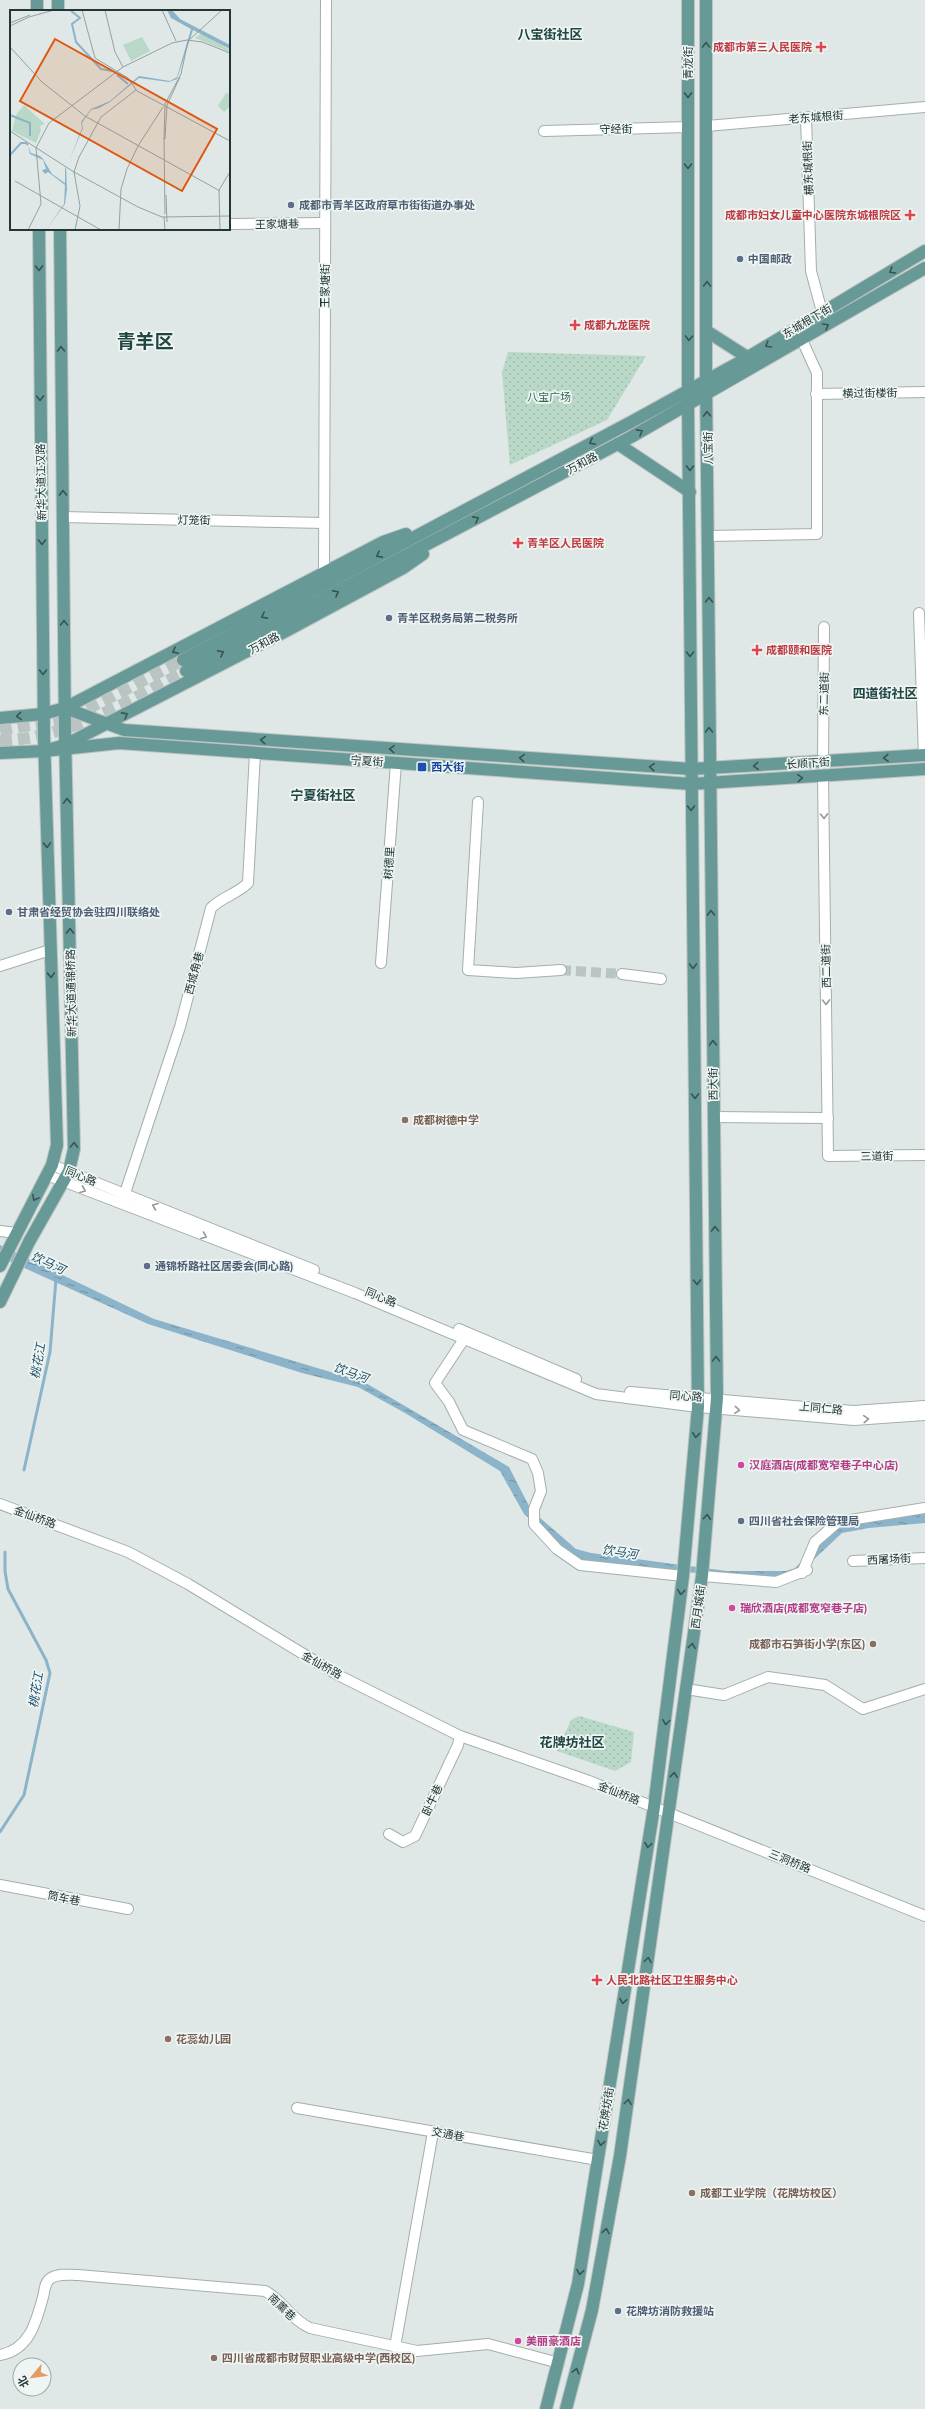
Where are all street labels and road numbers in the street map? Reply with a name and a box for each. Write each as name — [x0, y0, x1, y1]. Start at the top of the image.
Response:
street label: 青龙街 — [681, 47, 695, 80]
street label: 老东城根街 — [788, 108, 844, 126]
street label: 守经街 — [599, 122, 633, 136]
street label: 横东城根街 — [800, 140, 816, 196]
street label: 王家塘巷 — [255, 217, 299, 231]
street label: 王家塘街 — [318, 264, 332, 308]
street label: 东城根下街 — [780, 301, 834, 341]
street label: 横过街楼街 — [842, 386, 898, 400]
street label: 八宝街 — [701, 431, 715, 465]
street label: 新华大道江汉路 — [33, 443, 49, 521]
street label: 万和路 — [564, 449, 600, 477]
street label: 灯笼街 — [177, 513, 211, 527]
street label: 万和路 — [246, 629, 282, 657]
street label: 东二道街 — [817, 672, 831, 716]
street label: 宁夏街 — [350, 753, 384, 769]
street label: 长顺下街 — [786, 754, 830, 772]
street label: 树德里 — [381, 846, 397, 880]
street label: 西二道街 — [819, 944, 833, 988]
street label: 新华大道通锦桥路 — [63, 949, 79, 1037]
street label: 西城角巷 — [182, 950, 206, 996]
street label: 西大街 — [706, 1067, 720, 1101]
street label: 三道街 — [860, 1149, 894, 1163]
street label: 同心路 — [63, 1163, 99, 1189]
street label: 同心路 — [363, 1284, 399, 1310]
street label: 同心路 — [669, 1388, 703, 1404]
street label: 上同仁路 — [798, 1399, 844, 1417]
street label: 金仙桥路 — [12, 1503, 58, 1531]
street label: 西屠场街 — [867, 1551, 911, 1567]
street label: 西月城街 — [688, 1584, 708, 1630]
street label: 金仙桥路 — [299, 1648, 345, 1682]
street label: 金仙桥路 — [596, 1779, 642, 1807]
street label: 卧牛巷 — [419, 1782, 445, 1818]
street label: 三洞桥路 — [767, 1846, 813, 1876]
street label: 筒车巷 — [46, 1888, 82, 1908]
street label: 花牌坊街 — [596, 2086, 616, 2132]
street label: 交通巷 — [431, 2124, 465, 2144]
street label: 南薰巷 — [265, 2291, 299, 2323]

